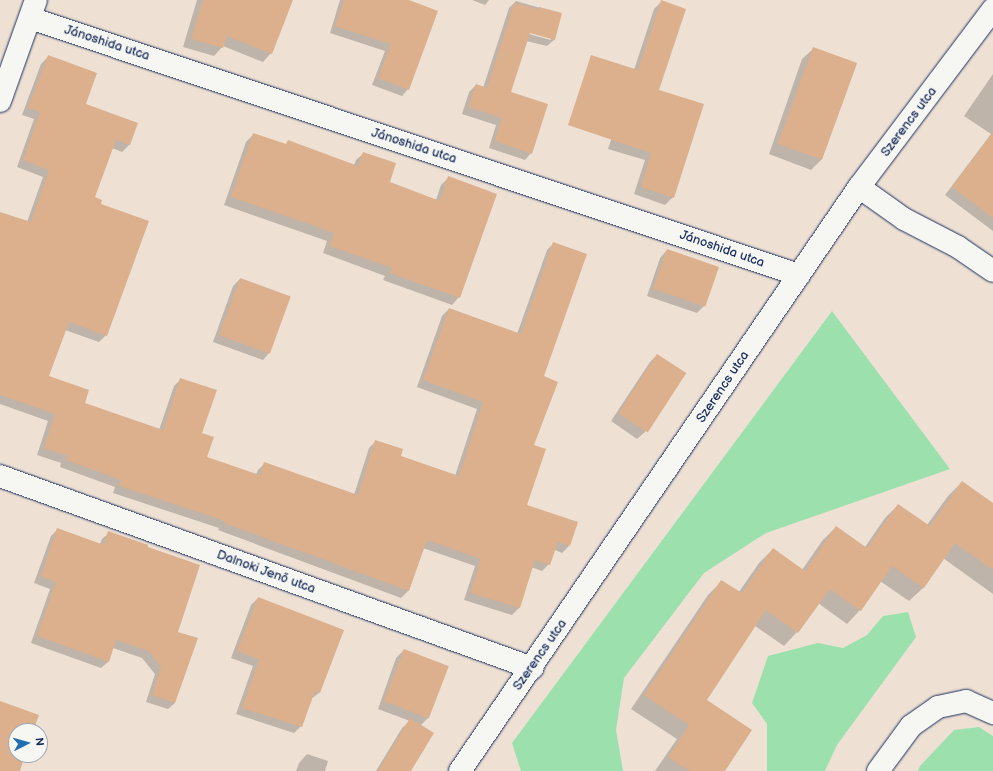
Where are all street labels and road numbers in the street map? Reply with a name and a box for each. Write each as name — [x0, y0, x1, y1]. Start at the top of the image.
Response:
street label: Jánoshida utca — [62, 22, 152, 64]
street label: Szerencs utca — [878, 84, 940, 160]
street label: Jánoshida utca — [369, 125, 459, 167]
street label: Jánoshida utca — [678, 227, 766, 271]
street label: Szerencs utca — [693, 348, 753, 426]
street label: Dalnoki Jenő utca — [214, 547, 318, 597]
street label: Szerencs utca — [510, 617, 570, 693]

